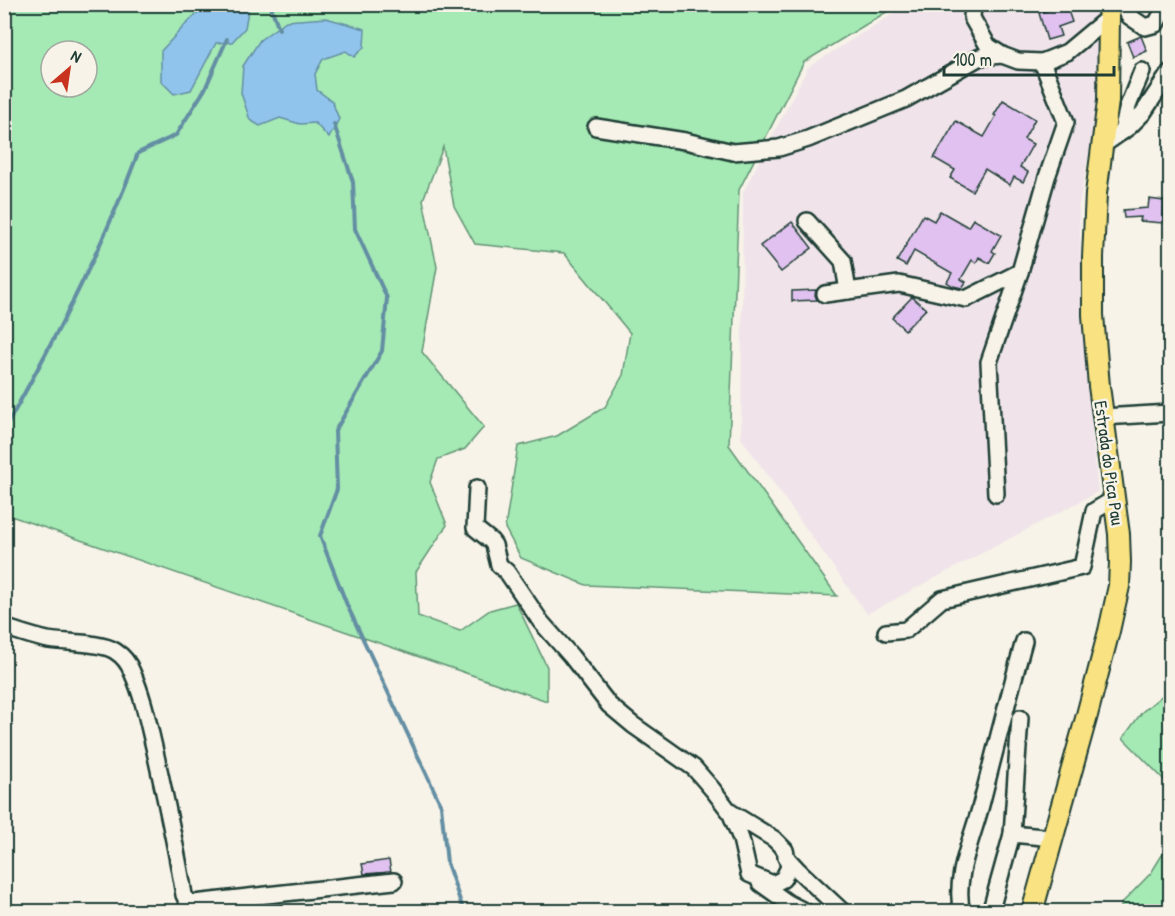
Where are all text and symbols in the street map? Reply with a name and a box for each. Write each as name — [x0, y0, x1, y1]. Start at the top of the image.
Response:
north arrow — [39, 39, 99, 99]
scale bar — [944, 39, 1114, 77]
text: N — [67, 44, 86, 68]
text: 100 m — [953, 47, 992, 72]
street label: Estrada do Pica Pau — [1088, 399, 1131, 527]

